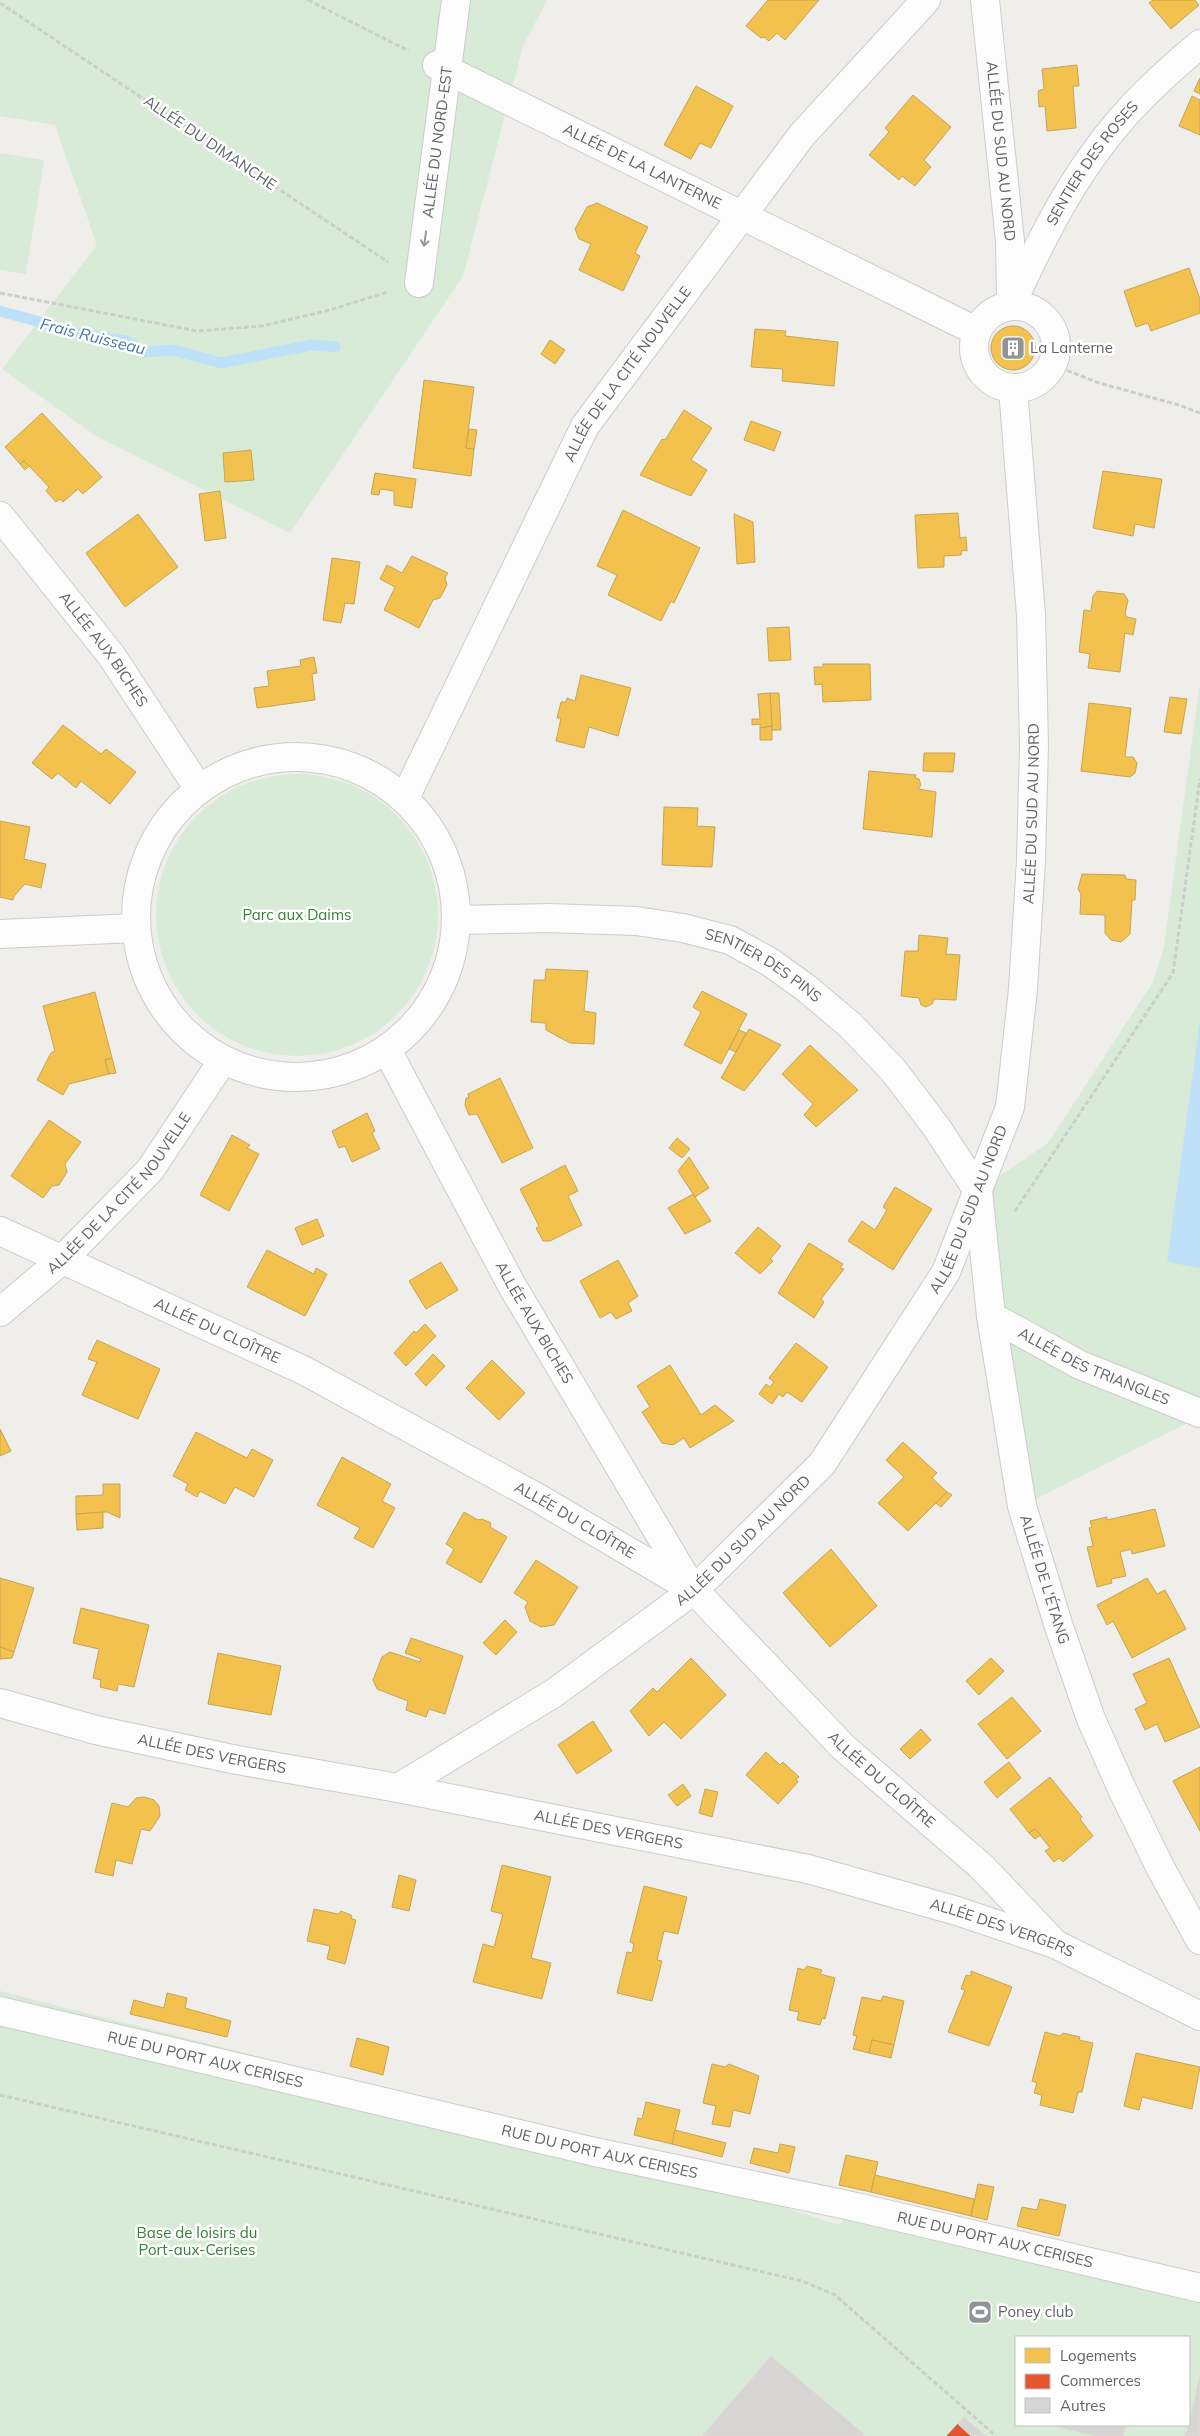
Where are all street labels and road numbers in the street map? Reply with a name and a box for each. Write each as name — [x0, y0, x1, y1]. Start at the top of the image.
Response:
street label: ALLÉE DU SUD AU NORD — [982, 60, 1020, 242]
street label: ALLÉE DU NORD-EST — [418, 65, 456, 219]
street label: ALLÉE DU DIMANCHE — [140, 91, 280, 194]
street label: SENTIER DES ROSES — [1042, 97, 1142, 228]
street label: ALLÉE DE LA LANTERNE — [560, 119, 725, 213]
street label: ALLÉE DE LA CITÉ NOUVELLE — [559, 282, 695, 464]
street label: ALLÉE AUX BICHES — [55, 588, 152, 710]
street label: ALLÉE DU SUD AU NORD — [1018, 723, 1043, 904]
street label: SENTIER DES PINS — [703, 924, 826, 1006]
street label: ALLÉE DE LA CITÉ NOUVELLE — [43, 1108, 195, 1278]
street label: ALLÉE DU SUD AU NORD — [925, 1122, 1011, 1297]
street label: ALLÉE AUX BICHES — [492, 1258, 578, 1387]
street label: ALLÉE DU CLOÎTRE — [151, 1293, 284, 1367]
street label: ALLÉE DES TRIANGLES — [1015, 1323, 1173, 1409]
street label: ALLÉE DU SUD AU NORD — [671, 1471, 814, 1610]
street label: ALLÉE DU CLOÎTRE — [511, 1477, 639, 1562]
street label: ALLÉE DE L'ÉTANG — [1016, 1512, 1074, 1647]
street label: ALLÉE DU CLOÎTRE — [824, 1727, 940, 1832]
street label: ALLÉE DES VERGERS — [136, 1729, 288, 1777]
street label: ALLÉE DES VERGERS — [533, 1805, 685, 1853]
street label: ALLÉE DES VERGERS — [928, 1894, 1078, 1961]
street label: RUE DU PORT AUX CERISES — [106, 2027, 305, 2092]
street label: RUE DU PORT AUX CERISES — [500, 2120, 700, 2182]
street label: RUE DU PORT AUX CERISES — [895, 2207, 1095, 2271]

